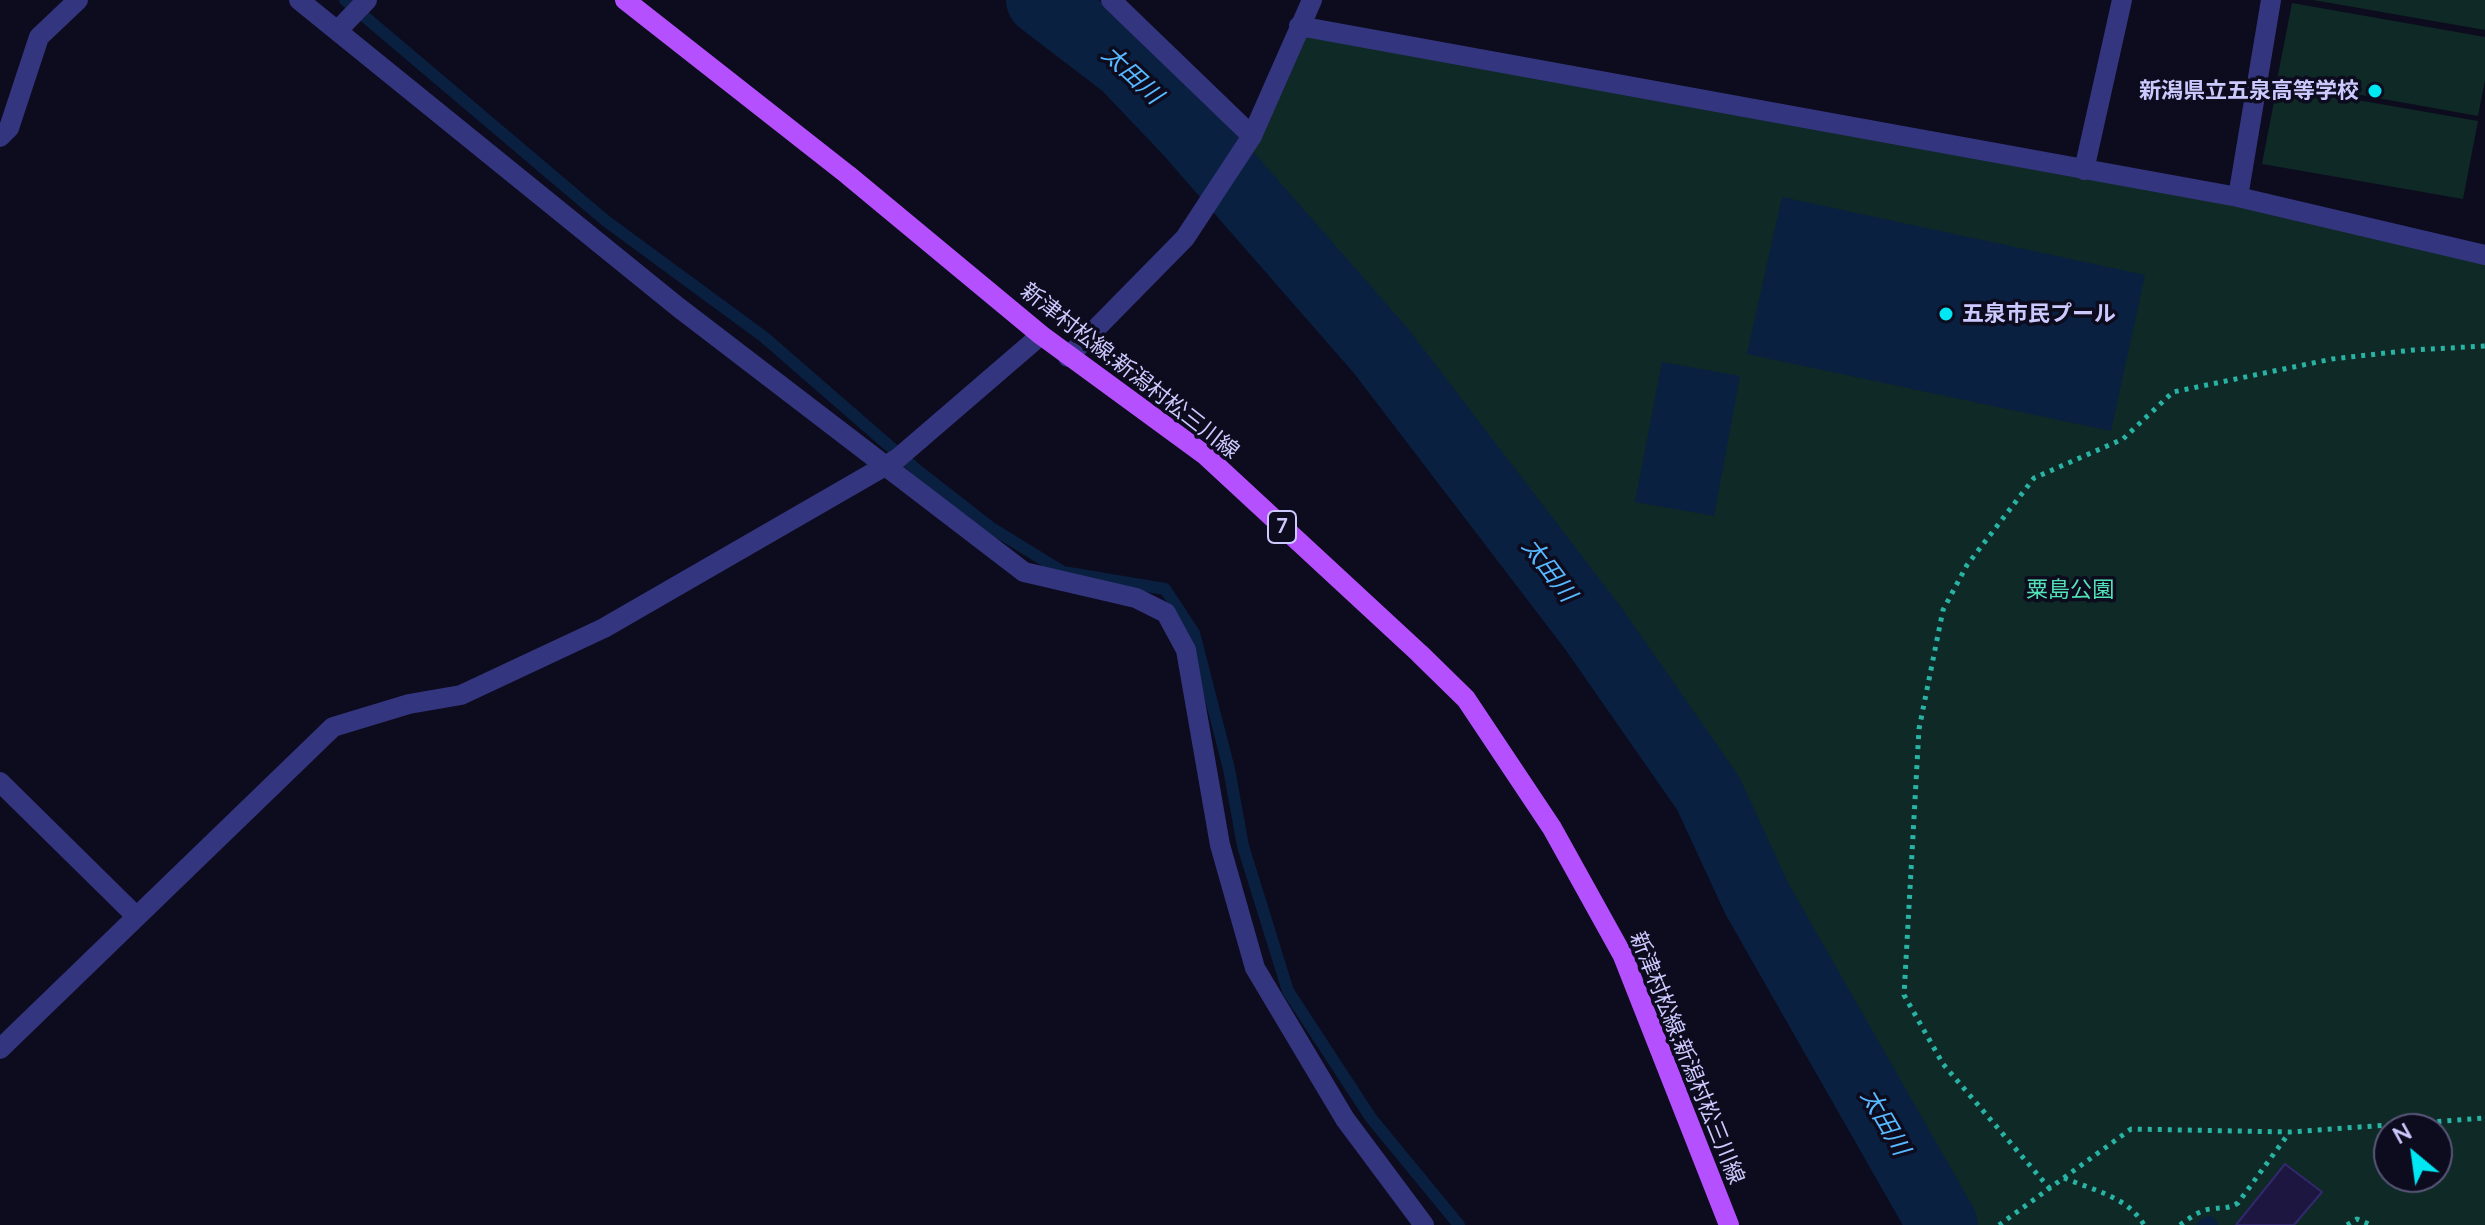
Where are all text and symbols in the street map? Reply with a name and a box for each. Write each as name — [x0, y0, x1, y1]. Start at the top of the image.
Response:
water label: 太田川 — [1096, 40, 1168, 110]
place label: 新潟県立五泉高等学校 — [2139, 78, 2359, 104]
marker: 新潟県立五泉高等学校 — [2366, 82, 2384, 100]
street label: 新津村松線;新潟村松三川線 — [1016, 278, 1244, 464]
place label: 五泉市民プール — [1962, 301, 2116, 327]
marker: 五泉市民プール — [1937, 305, 1955, 323]
road number: 7 — [1268, 511, 1296, 543]
water label: 太田川 — [1516, 533, 1582, 607]
park label: 粟島公園 — [2026, 577, 2114, 603]
street label: 新津村松線;新潟村松三川線 — [1624, 928, 1750, 1188]
water label: 太田川 — [1855, 1084, 1915, 1160]
north arrow — [2373, 1113, 2453, 1193]
text: N — [2388, 1117, 2416, 1149]

